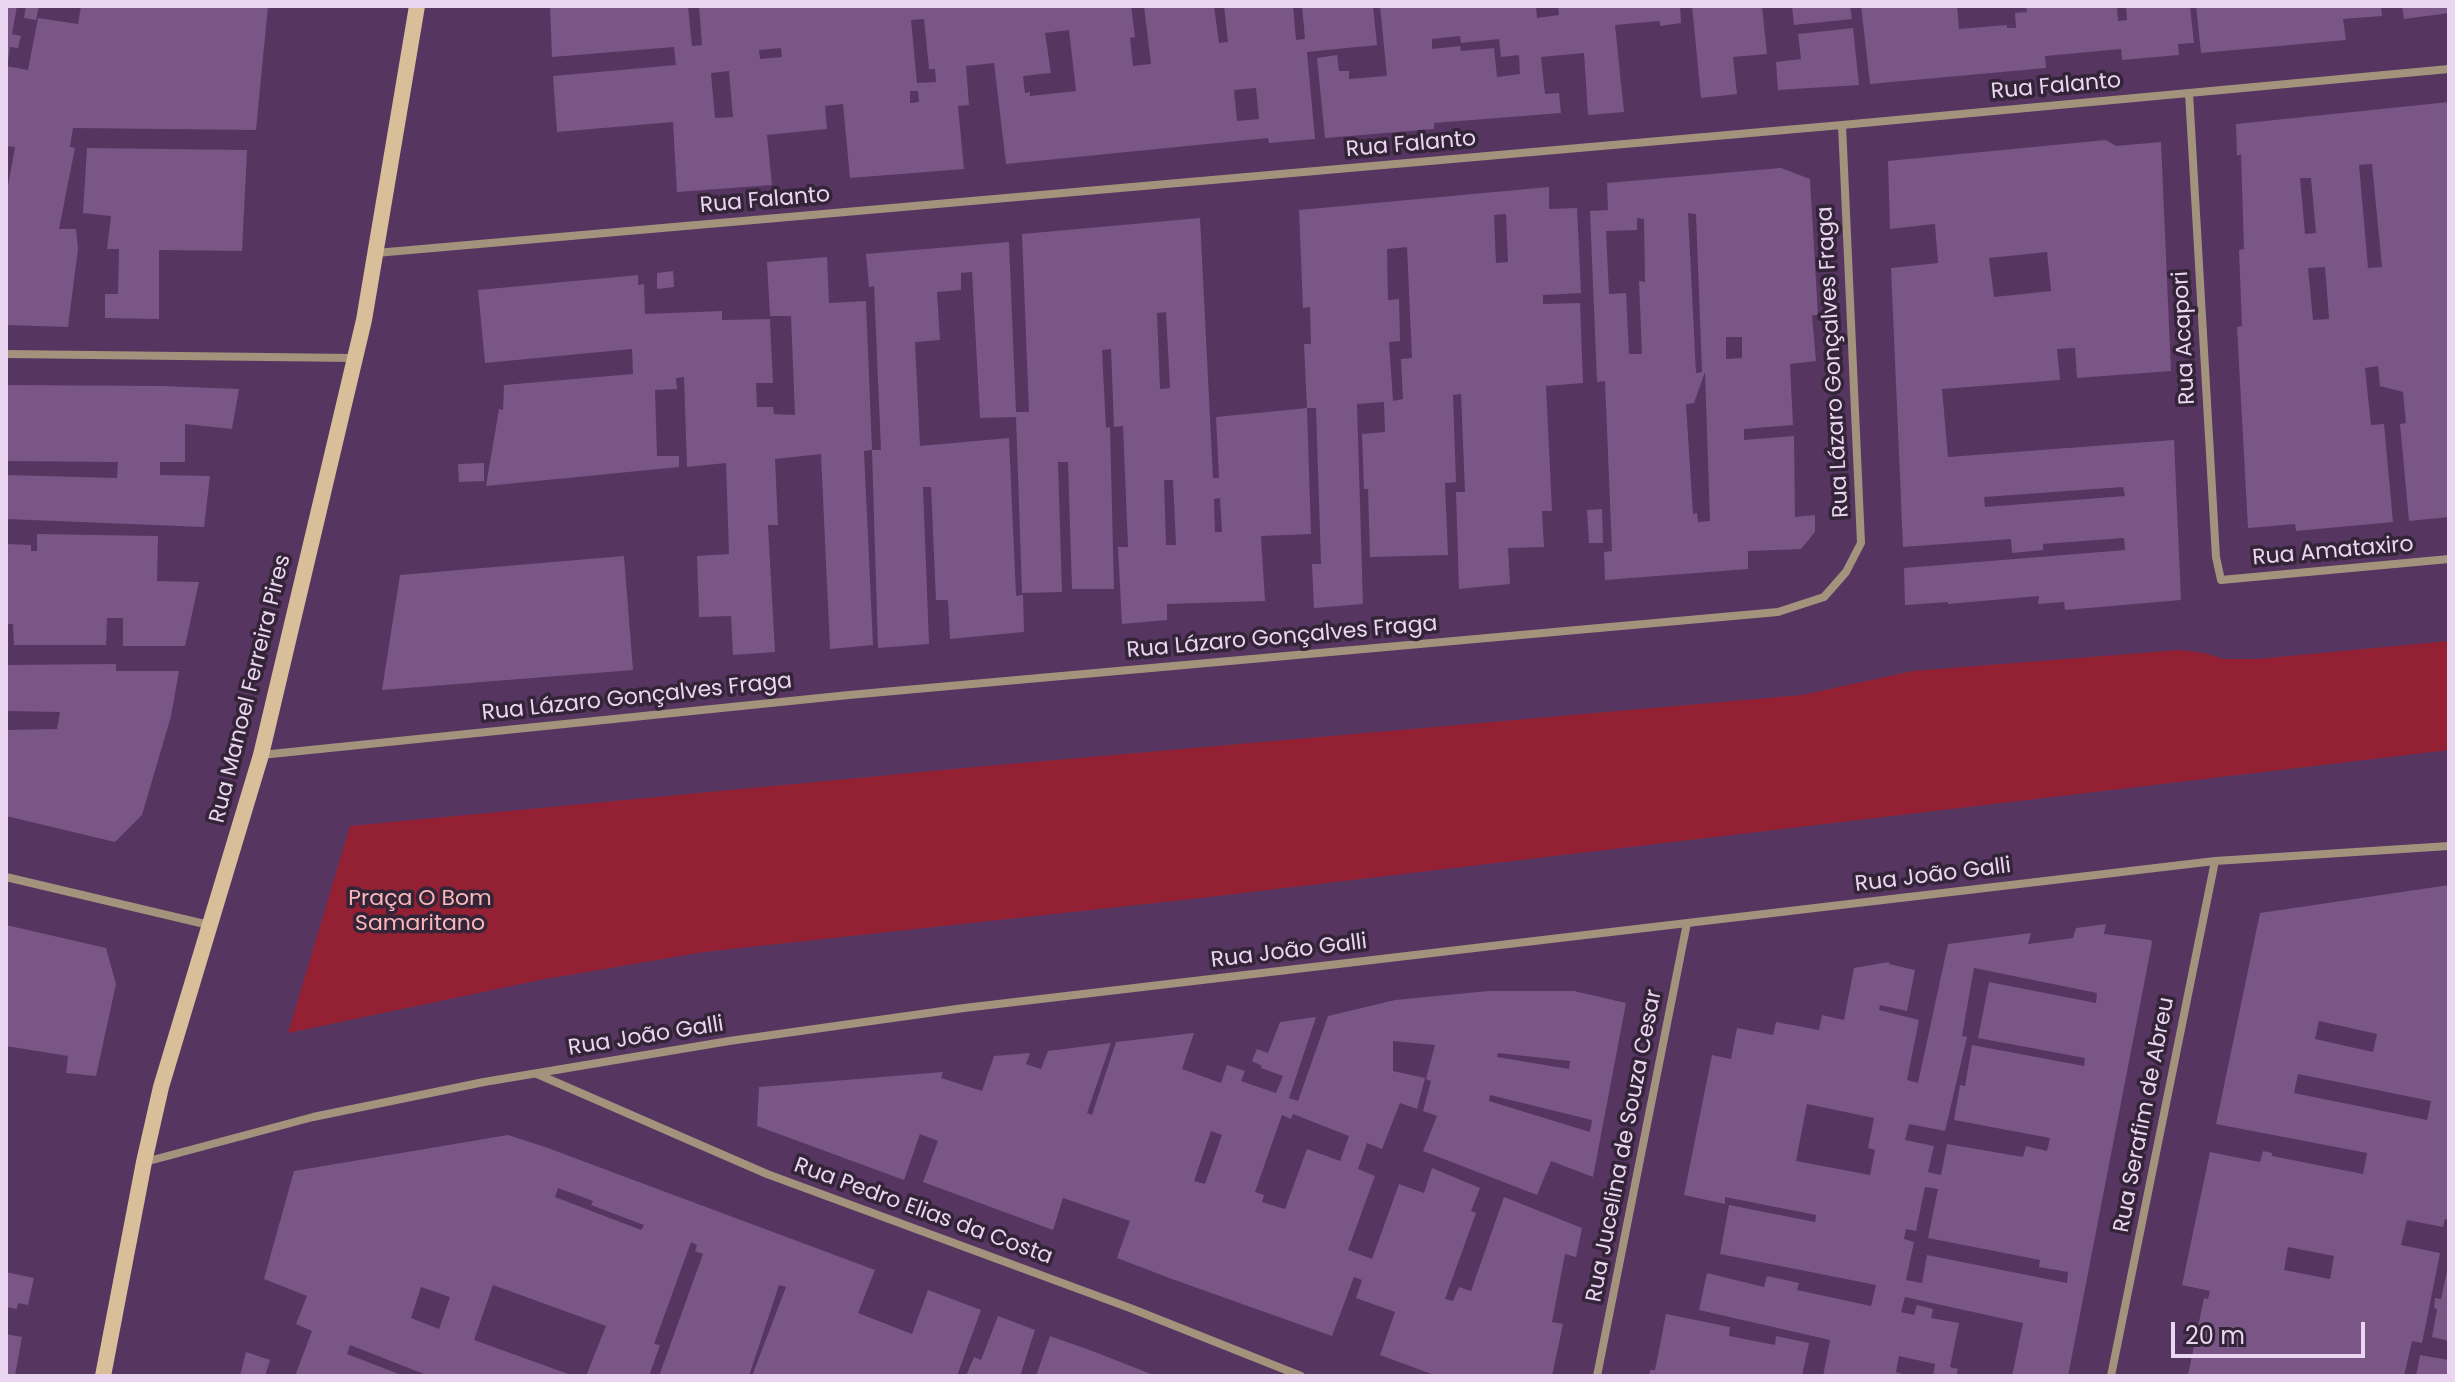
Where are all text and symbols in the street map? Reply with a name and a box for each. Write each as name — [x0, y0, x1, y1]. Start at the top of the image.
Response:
street label: Rua Falanto — [1990, 68, 2122, 106]
street label: Rua Falanto — [1345, 126, 1477, 164]
street label: Rua Falanto — [699, 182, 831, 220]
street label: Rua Lázaro Gonçalves Fraga — [1813, 206, 1855, 518]
street label: Rua Acapori — [2168, 270, 2202, 406]
street label: Rua Amataxiro — [2251, 532, 2415, 572]
street label: Rua Manoel Ferreira Pires — [205, 552, 297, 826]
street label: Rua Lázaro Gonçalves Fraga — [1126, 611, 1438, 665]
street label: Rua Lázaro Gonçalves Fraga — [481, 669, 793, 727]
street label: Rua João Galli — [1853, 853, 2013, 899]
park label: Praça O Bom Samaritano — [348, 886, 492, 938]
street label: Rua João Galli — [1209, 929, 1369, 975]
street label: Rua Jucelina de Souza Cesar — [1582, 987, 1668, 1305]
street label: Rua Serafim de Abreu — [2109, 995, 2181, 1235]
street label: Rua João Galli — [566, 1012, 726, 1062]
street label: Rua Pedro Elias da Costa — [790, 1153, 1056, 1271]
scale bar — [2175, 1306, 2369, 1356]
text: 20 m — [2185, 1319, 2245, 1352]

